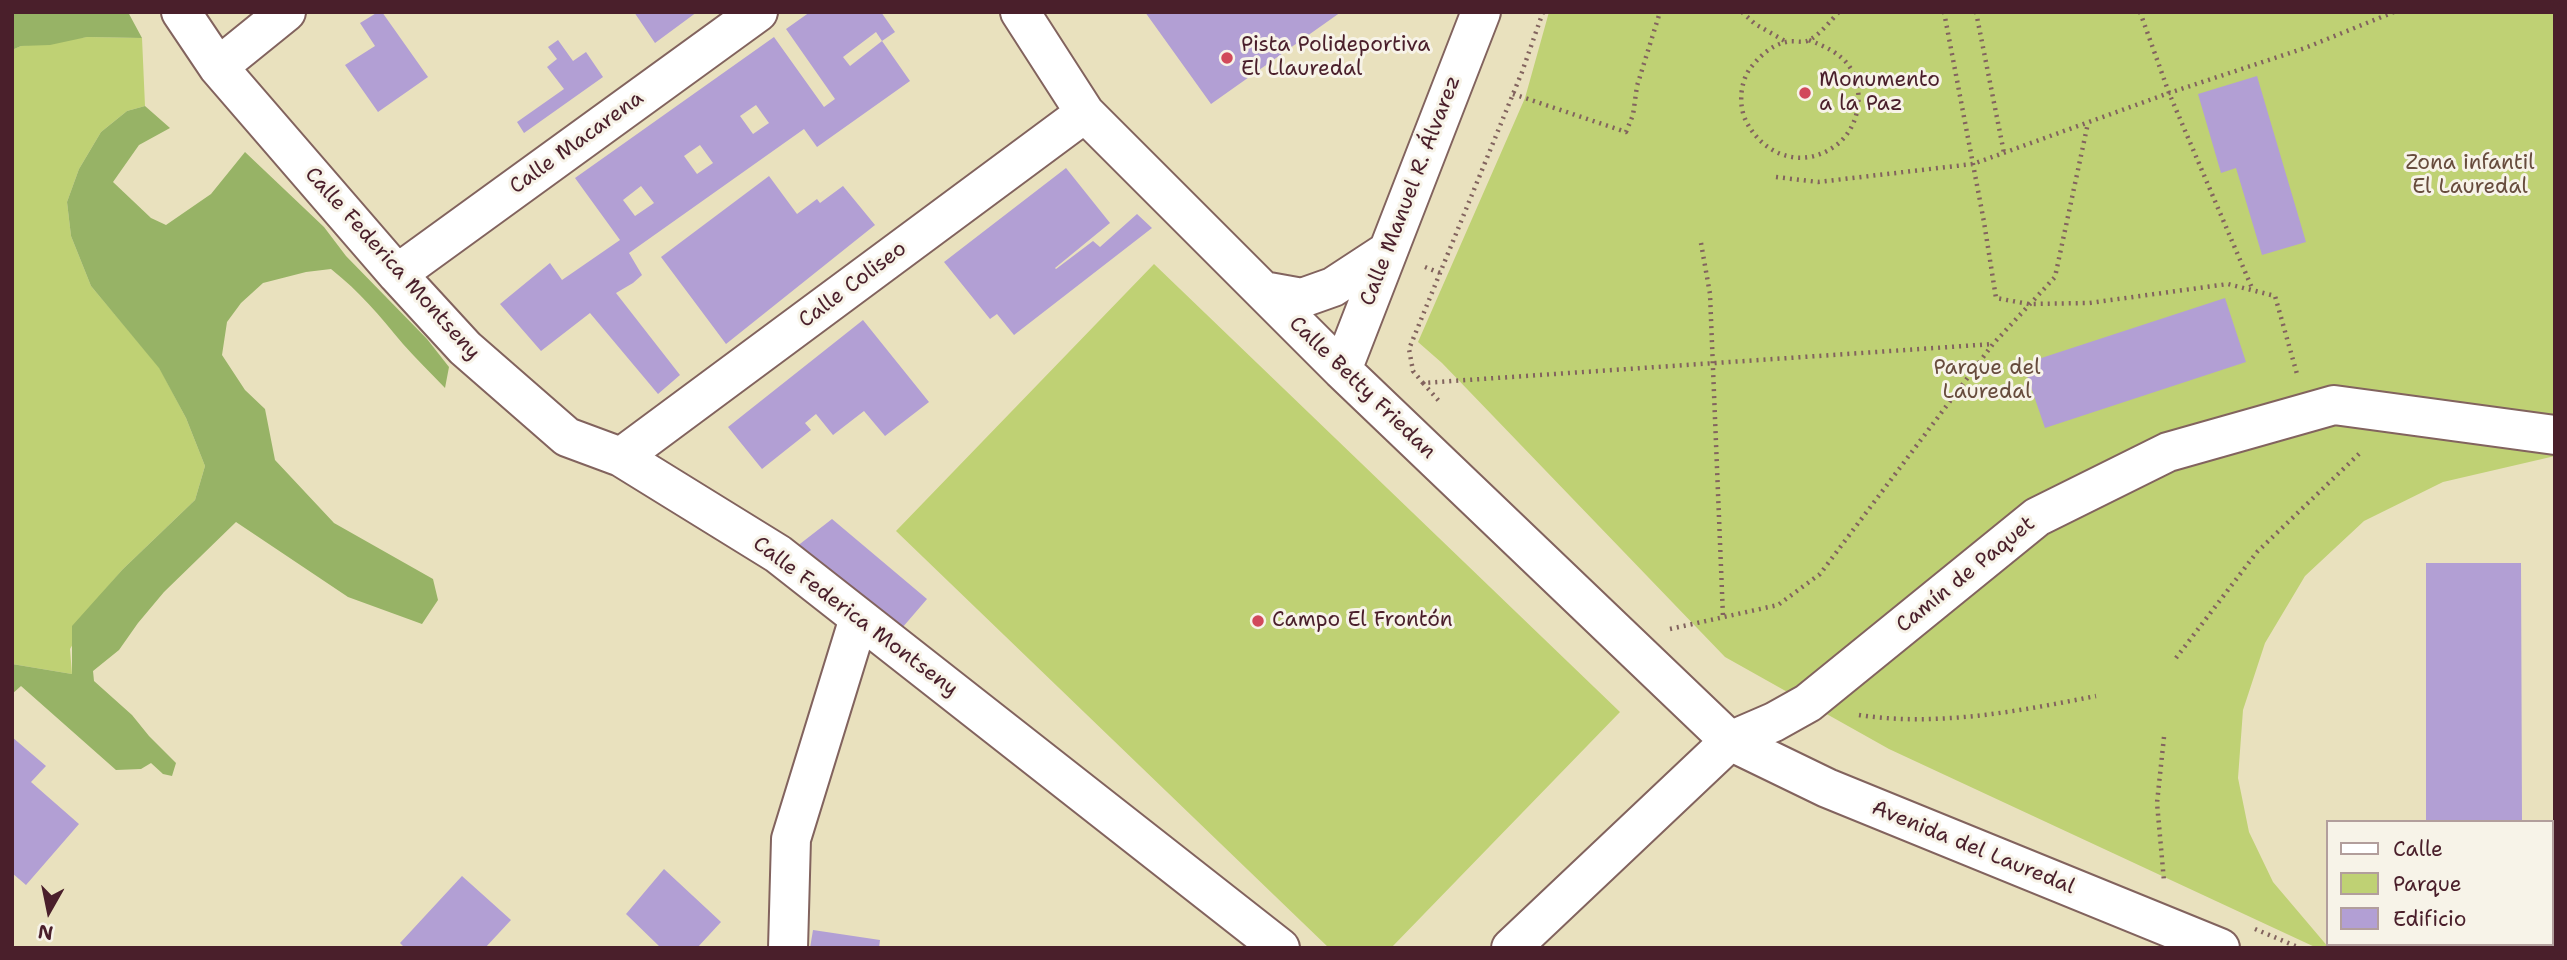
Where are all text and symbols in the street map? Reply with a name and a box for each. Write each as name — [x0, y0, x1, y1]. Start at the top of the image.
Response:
place label: Pista Polideportiva El Llauredal — [1241, 33, 1430, 83]
marker: Pista Polideportiva El Llauredal — [1219, 50, 1235, 66]
place label: Monumento a la Paz — [1819, 68, 1940, 118]
street label: Calle Manuel R. Álvarez — [1355, 72, 1467, 310]
marker: Monumento a la Paz — [1797, 85, 1813, 101]
street label: Calle Macarena — [505, 86, 649, 200]
park label: Zona infantil El Lauredal — [2405, 151, 2535, 201]
street label: Calle Federica Montseny — [299, 163, 485, 365]
street label: Calle Coliseo — [794, 236, 912, 334]
street label: Calle Betty Friedan — [1283, 311, 1441, 465]
park label: Parque del Lauredal — [1933, 356, 2041, 406]
street label: Camín de Paquet — [1892, 511, 2040, 639]
street label: Calle Federica Montseny — [747, 532, 963, 702]
place label: Campo El Frontón — [1272, 608, 1453, 634]
marker: Campo El Frontón — [1250, 613, 1266, 629]
street label: Avenida del Lauredal — [1868, 796, 2078, 900]
legend — [2326, 820, 2553, 946]
text: Calle — [2393, 835, 2443, 863]
text: Parque — [2393, 870, 2462, 898]
north arrow — [14, 876, 84, 946]
text: Edificio — [2393, 905, 2466, 933]
text: N — [36, 919, 55, 946]

